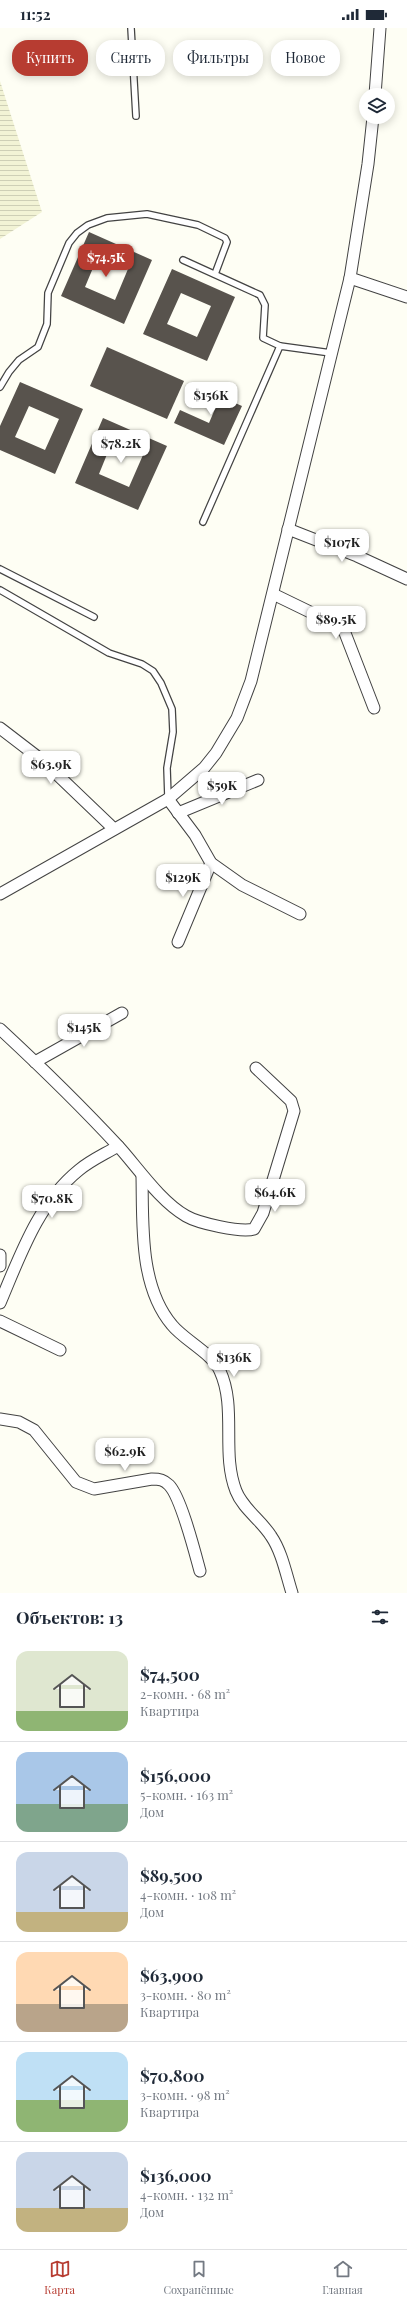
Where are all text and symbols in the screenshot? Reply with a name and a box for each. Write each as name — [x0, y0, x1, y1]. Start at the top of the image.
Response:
text: 11:52 — [20, 4, 51, 24]
chip: Купить — [12, 40, 88, 76]
chip: Снять — [96, 40, 165, 76]
chip: Фильтры — [173, 40, 263, 76]
chip: Новое — [271, 40, 340, 76]
map controls — [359, 88, 395, 124]
button: layers — [359, 88, 395, 124]
pin: $74.5K — [73, 244, 139, 278]
text: $74.5K — [87, 248, 125, 265]
pin: $156K — [183, 382, 239, 416]
text: $156K — [194, 386, 228, 403]
pin: $78.2K — [88, 430, 154, 464]
text: $78.2K — [101, 434, 141, 451]
pin: $107K — [314, 529, 370, 563]
text: $107K — [324, 533, 360, 550]
pin: $89.5K — [303, 606, 369, 640]
text: $89.5K — [316, 610, 356, 627]
pin: $63.9K — [18, 751, 84, 785]
text: $63.9K — [31, 755, 71, 772]
pin: $59K — [198, 772, 246, 806]
text: $59K — [207, 776, 237, 793]
pin: $129K — [155, 864, 211, 898]
text: $129K — [165, 868, 201, 885]
pin: $145K — [56, 1014, 112, 1048]
text: $145K — [67, 1018, 101, 1035]
pin: $64.6K — [242, 1179, 308, 1213]
text: $64.6K — [254, 1183, 296, 1200]
pin: $70.8K — [19, 1185, 85, 1219]
text: $70.8K — [31, 1189, 73, 1206]
pin: $136K — [206, 1344, 262, 1378]
text: $136K — [216, 1348, 252, 1365]
pin: $62.9K — [92, 1438, 158, 1472]
text: $62.9K — [104, 1442, 146, 1459]
text: Объектов: 13 — [16, 1606, 123, 1628]
icon: filters — [369, 1606, 391, 1628]
text: $74,500 — [140, 1663, 200, 1685]
icon: home — [48, 1667, 96, 1715]
text: 2-комн. · 68 m² — [140, 1685, 230, 1702]
text: Квартира — [140, 1702, 199, 1719]
text: $156,000 — [140, 1764, 211, 1786]
icon: home — [48, 1768, 96, 1816]
text: 5-комн. · 163 m² — [140, 1786, 233, 1803]
text: Дом — [140, 1803, 164, 1820]
text: $89,500 — [140, 1864, 203, 1886]
icon: home — [48, 1868, 96, 1916]
text: 4-комн. · 108 m² — [140, 1886, 236, 1903]
text: Дом — [140, 1903, 164, 1920]
text: $63,900 — [140, 1964, 203, 1986]
icon: home — [48, 1968, 96, 2016]
text: 3-комн. · 80 m² — [140, 1986, 231, 2003]
text: Квартира — [140, 2003, 199, 2020]
text: $70,800 — [140, 2064, 205, 2086]
icon: home — [48, 2068, 96, 2116]
text: 3-комн. · 98 m² — [140, 2086, 230, 2103]
text: Квартира — [140, 2103, 199, 2120]
text: $136,000 — [140, 2164, 212, 2186]
icon: home — [48, 2168, 96, 2216]
text: 4-комн. · 132 m² — [140, 2186, 233, 2203]
text: Дом — [140, 2203, 164, 2220]
tab: Карта — [44, 2258, 75, 2297]
tab: Сохранённые — [164, 2258, 234, 2297]
tab: Главная — [322, 2258, 363, 2297]

